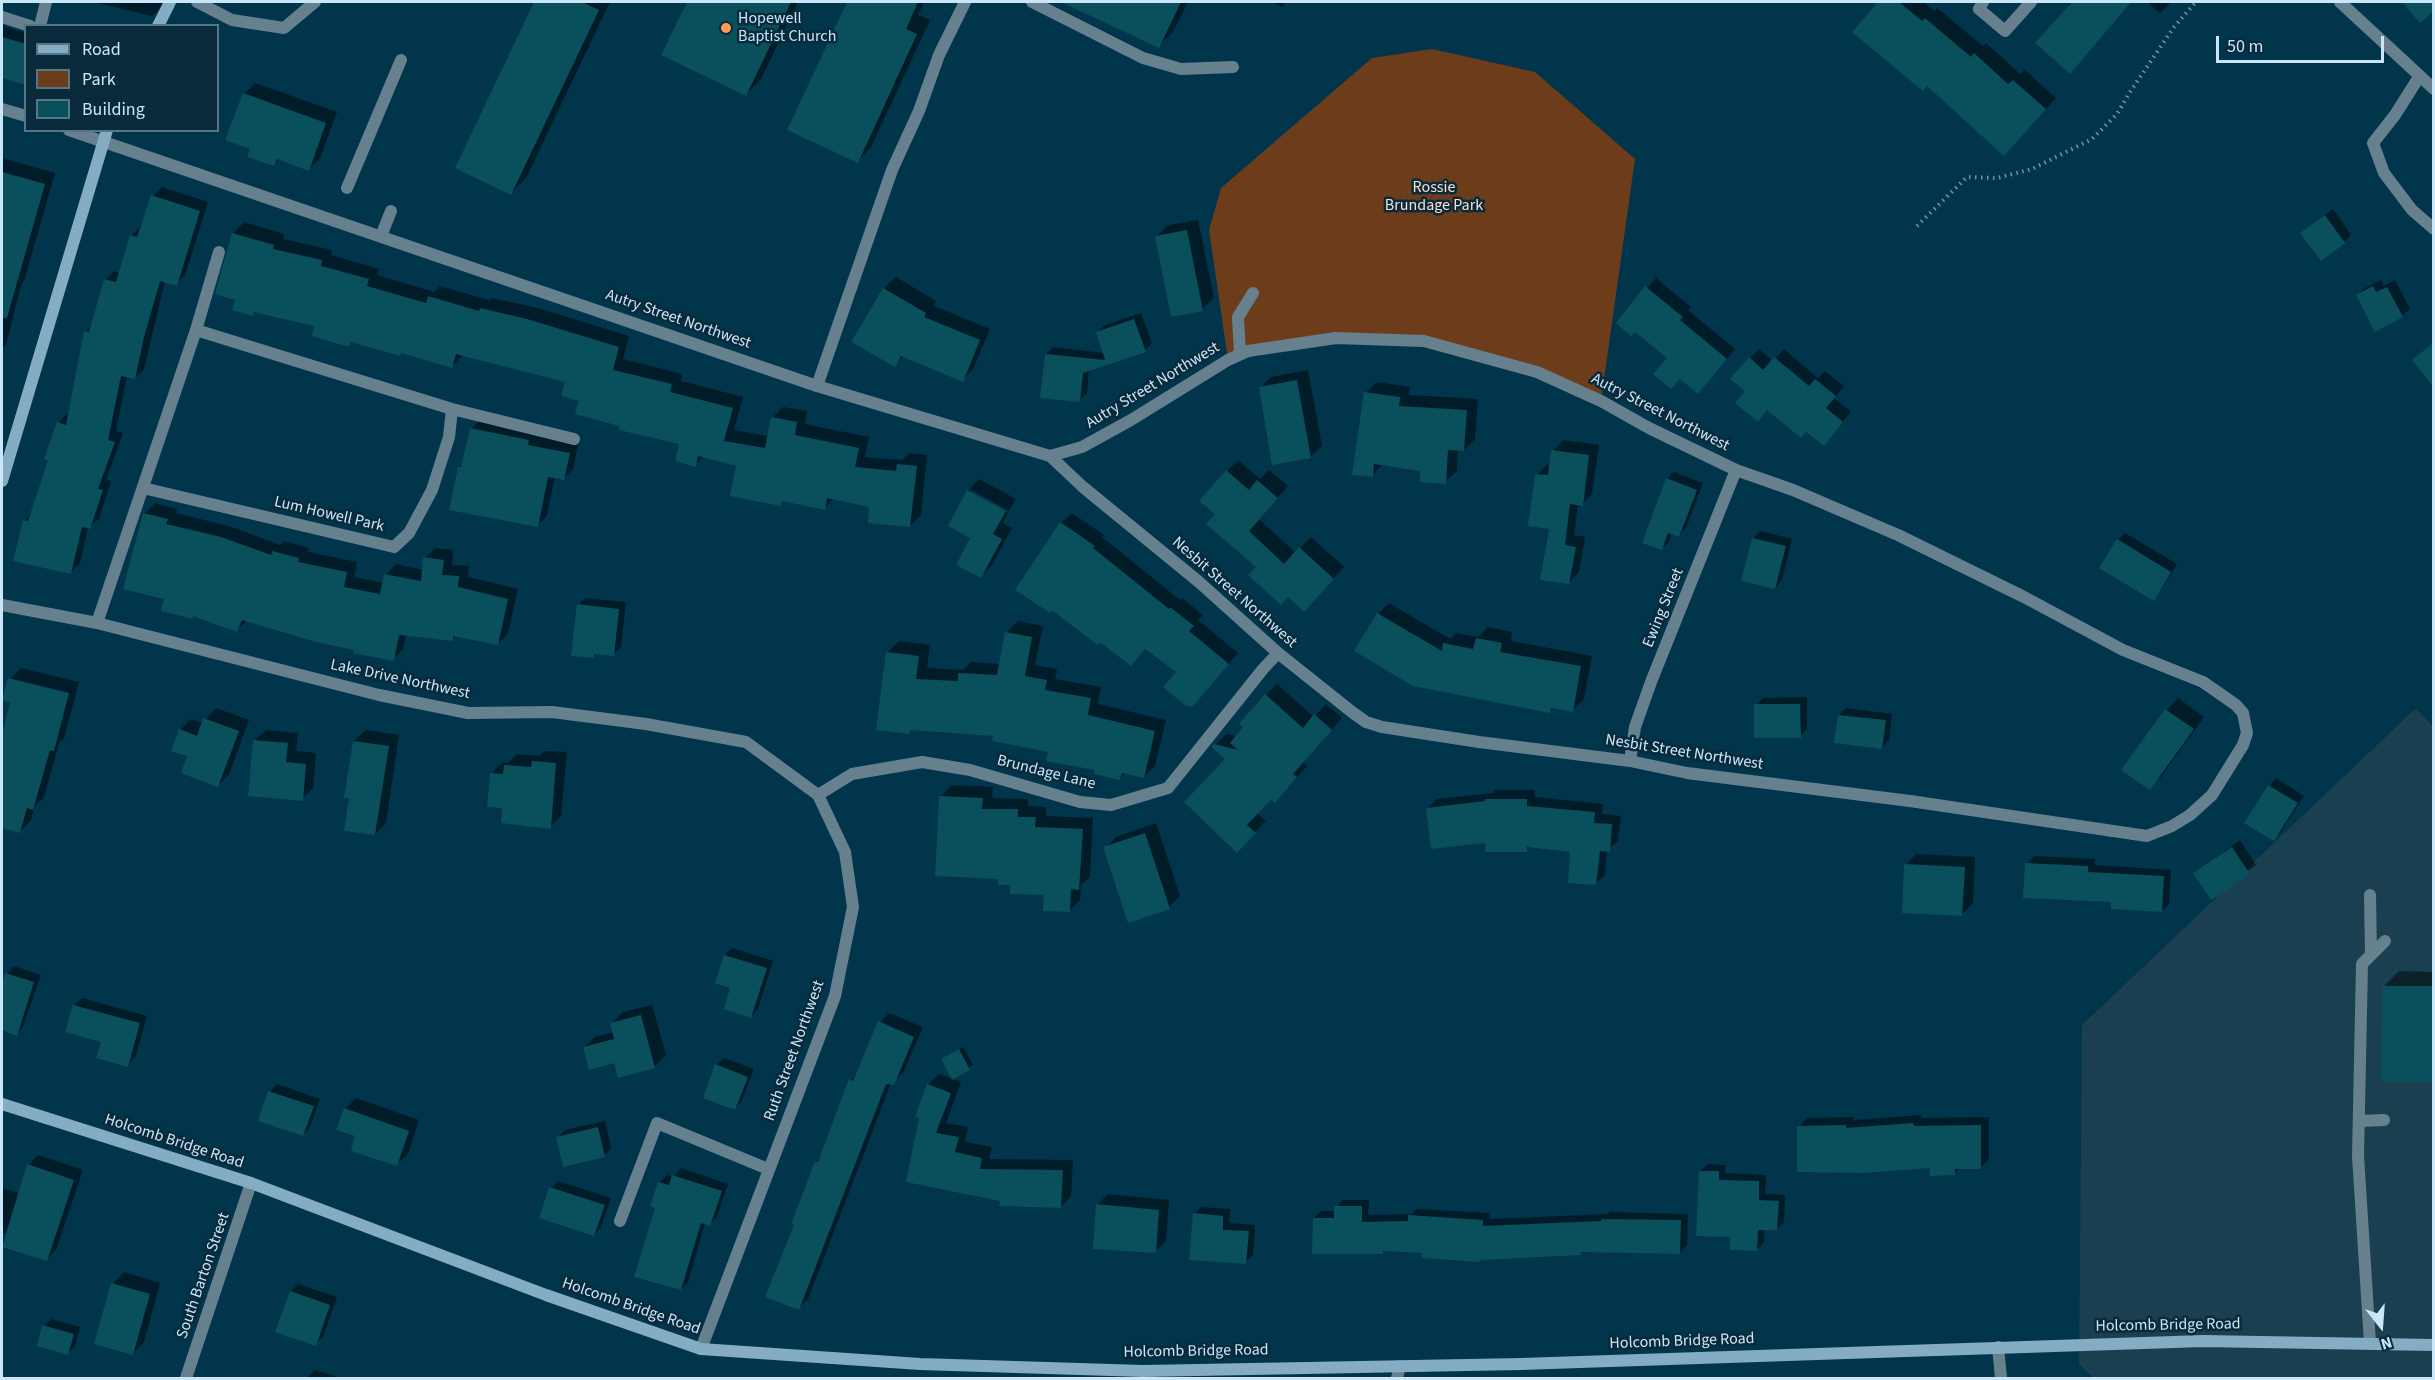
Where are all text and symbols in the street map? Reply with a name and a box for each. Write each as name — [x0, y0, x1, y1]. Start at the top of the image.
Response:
place label: Hopewell Baptist Church — [738, 9, 836, 47]
marker: Hopewell Baptist Church — [719, 21, 733, 35]
legend — [24, 24, 219, 132]
scale bar — [2219, 24, 2387, 62]
text: 50 m — [2227, 34, 2263, 59]
text: Road — [82, 37, 121, 62]
text: Park — [82, 67, 116, 92]
text: Building — [82, 97, 145, 122]
park label: Rossie Brundage Park — [1385, 178, 1483, 216]
street label: Autry Street Northwest — [603, 286, 753, 354]
street label: Autry Street Northwest — [1083, 339, 1223, 433]
street label: Autry Street Northwest — [1588, 370, 1732, 456]
street label: Lum Howell Park — [272, 493, 386, 537]
street label: Nesbit Street Northwest — [1168, 533, 1300, 653]
street label: Ewing Street — [1639, 565, 1689, 651]
street label: Lake Drive Northwest — [328, 656, 472, 704]
street label: Nesbit Street Northwest — [1604, 731, 1764, 775]
street label: Brundage Lane — [995, 751, 1097, 795]
street label: Ruth Street Northwest — [761, 978, 829, 1124]
street label: Holcomb Bridge Road — [102, 1110, 246, 1174]
street label: South Barton Street — [173, 1210, 235, 1342]
street label: Holcomb Bridge Road — [559, 1274, 703, 1340]
north arrow — [2351, 1296, 2411, 1356]
street label: Holcomb Bridge Road — [2095, 1315, 2241, 1337]
street label: Holcomb Bridge Road — [1609, 1330, 1755, 1354]
text: N — [2378, 1331, 2395, 1355]
street label: Holcomb Bridge Road — [1123, 1341, 1269, 1363]

